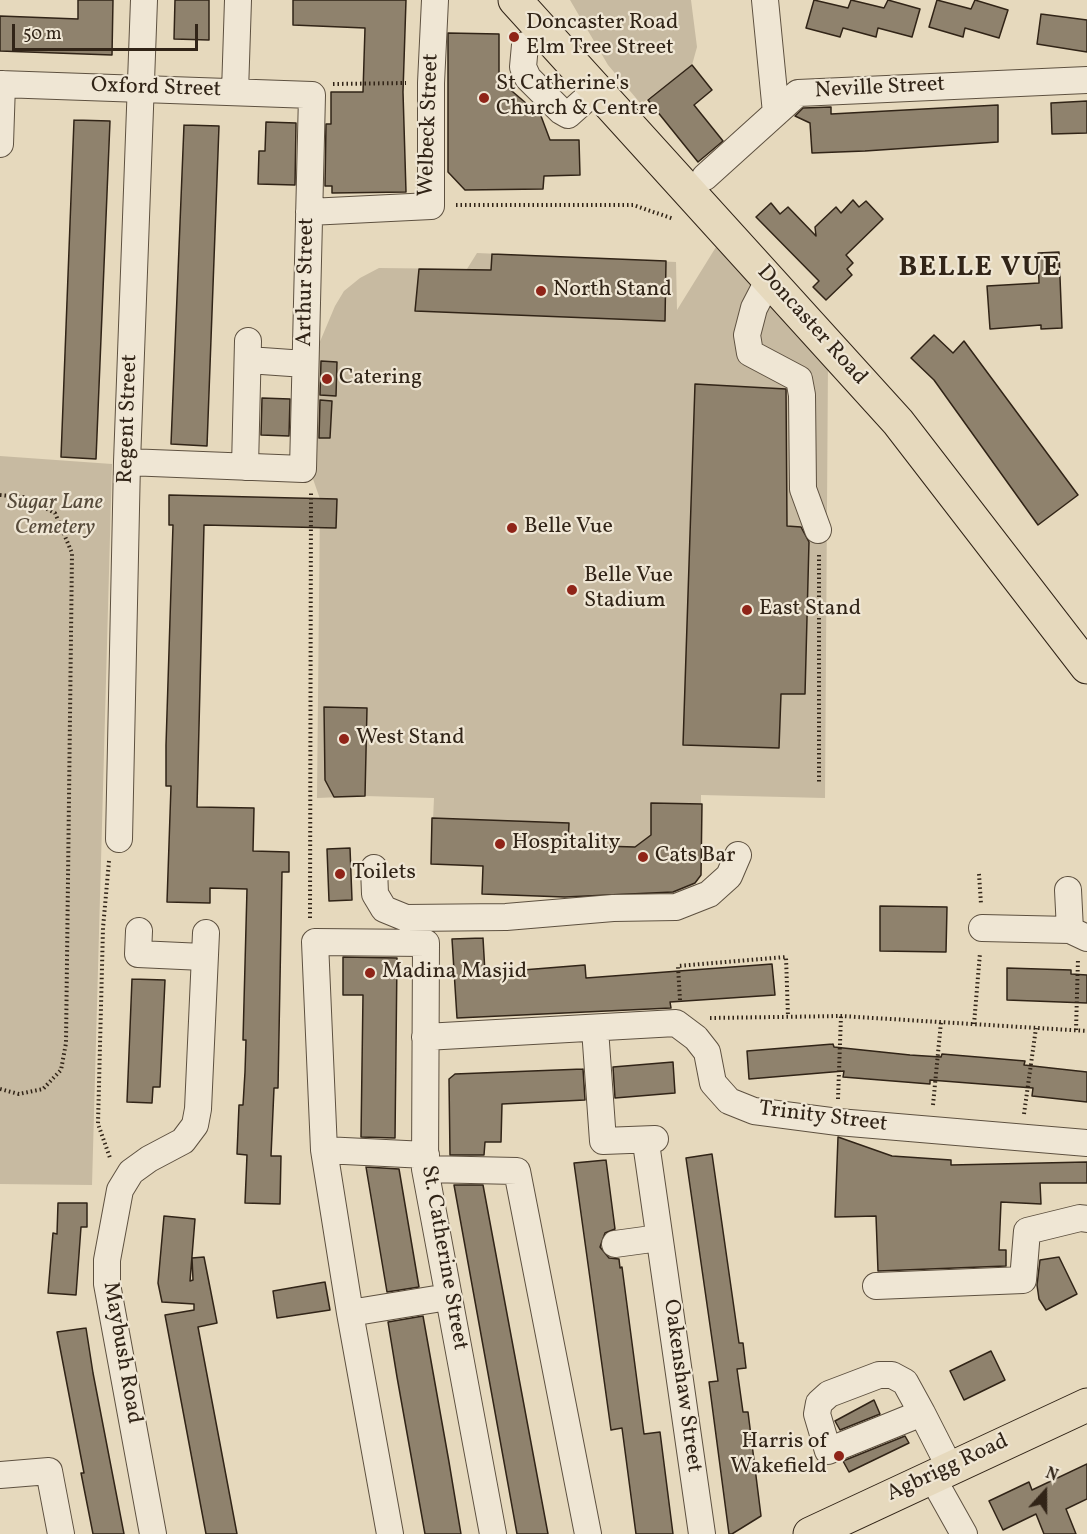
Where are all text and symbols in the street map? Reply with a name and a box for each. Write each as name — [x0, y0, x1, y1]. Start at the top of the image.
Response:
place label: Doncaster Road Elm Tree Street — [526, 11, 678, 62]
scale bar — [15, 12, 201, 50]
text: 50 m — [23, 22, 62, 47]
marker: Doncaster Road Elm Tree Street — [507, 30, 521, 44]
street label: Welbeck Street — [414, 53, 446, 197]
place label: St Catherine's Church & Centre — [496, 72, 658, 124]
street label: Neville Street — [814, 72, 946, 106]
street label: Oxford Street — [90, 74, 222, 104]
marker: St Catherine's Church & Centre — [477, 91, 491, 105]
street label: Arthur Street — [293, 217, 321, 347]
district label: BELLE VUE — [899, 253, 1061, 287]
street label: Doncaster Road — [750, 261, 872, 391]
place label: North Stand — [553, 278, 672, 304]
marker: North Stand — [534, 284, 548, 298]
street label: Regent Street — [114, 354, 144, 484]
place label: Catering — [339, 366, 422, 392]
marker: Catering — [320, 372, 334, 386]
park label: Sugar Lane Cemetery — [7, 491, 103, 542]
place label: Belle Vue — [524, 515, 613, 541]
marker: Belle Vue — [505, 521, 519, 535]
place label: Belle Vue Stadium — [584, 564, 673, 616]
marker: Belle Vue Stadium — [565, 583, 579, 597]
place label: East Stand — [759, 597, 861, 623]
marker: East Stand — [740, 603, 754, 617]
place label: West Stand — [356, 726, 465, 752]
marker: West Stand — [337, 732, 351, 746]
place label: Hospitality — [512, 831, 620, 857]
marker: Hospitality — [493, 837, 507, 851]
place label: Cats Bar — [655, 844, 735, 870]
marker: Cats Bar — [636, 850, 650, 864]
place label: Toilets — [352, 861, 416, 887]
marker: Toilets — [333, 867, 347, 881]
place label: Madina Masjid — [382, 960, 527, 986]
marker: Madina Masjid — [363, 966, 377, 980]
street label: Trinity Street — [757, 1097, 889, 1139]
street label: St. Catherine Street — [414, 1164, 472, 1352]
street label: Maybush Road — [96, 1280, 146, 1426]
street label: Oakenshaw Street — [656, 1298, 706, 1474]
street label: Agbrigg Road — [883, 1429, 1013, 1509]
place label: Harris of Wakefield — [730, 1430, 827, 1482]
marker: Harris of Wakefield — [832, 1449, 846, 1463]
north arrow — [1015, 1462, 1075, 1522]
text: N — [1042, 1463, 1061, 1488]

